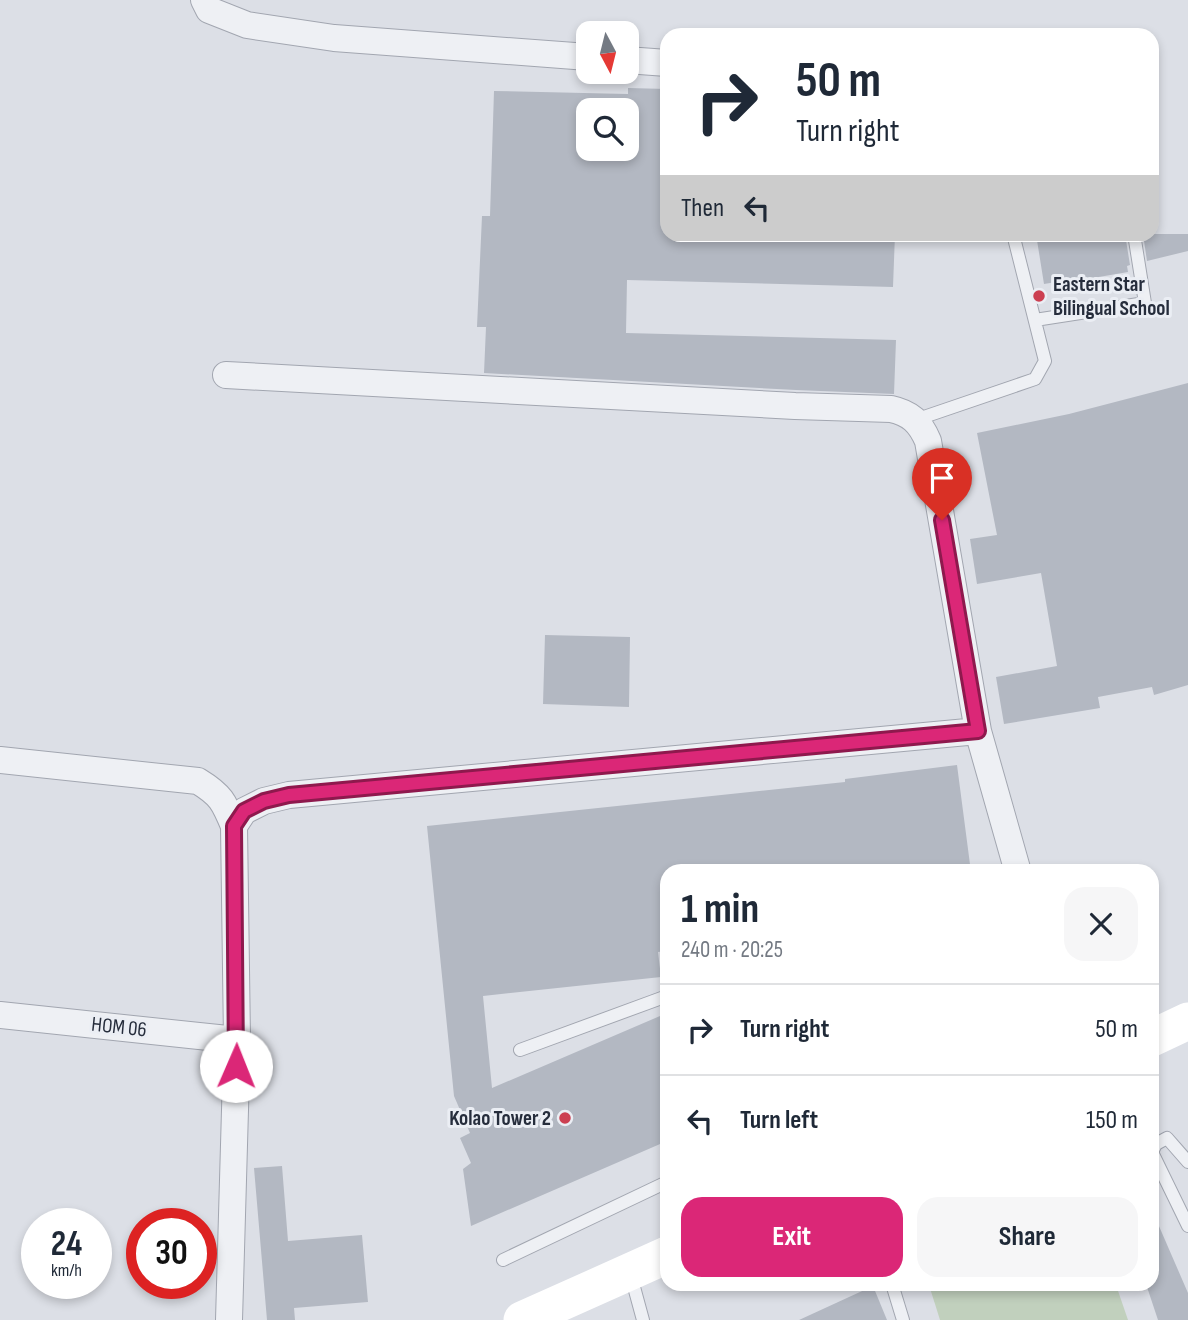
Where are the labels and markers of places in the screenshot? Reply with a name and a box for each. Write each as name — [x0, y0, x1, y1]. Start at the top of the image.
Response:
place label: Eastern Star Bilingual School — [1053, 272, 1170, 321]
marker: Eastern Star Bilingual School — [1031, 288, 1047, 304]
pin — [912, 448, 972, 520]
place label: Kolao Tower 2 — [449, 1106, 551, 1131]
marker: Kolao Tower 2 — [557, 1110, 573, 1126]

